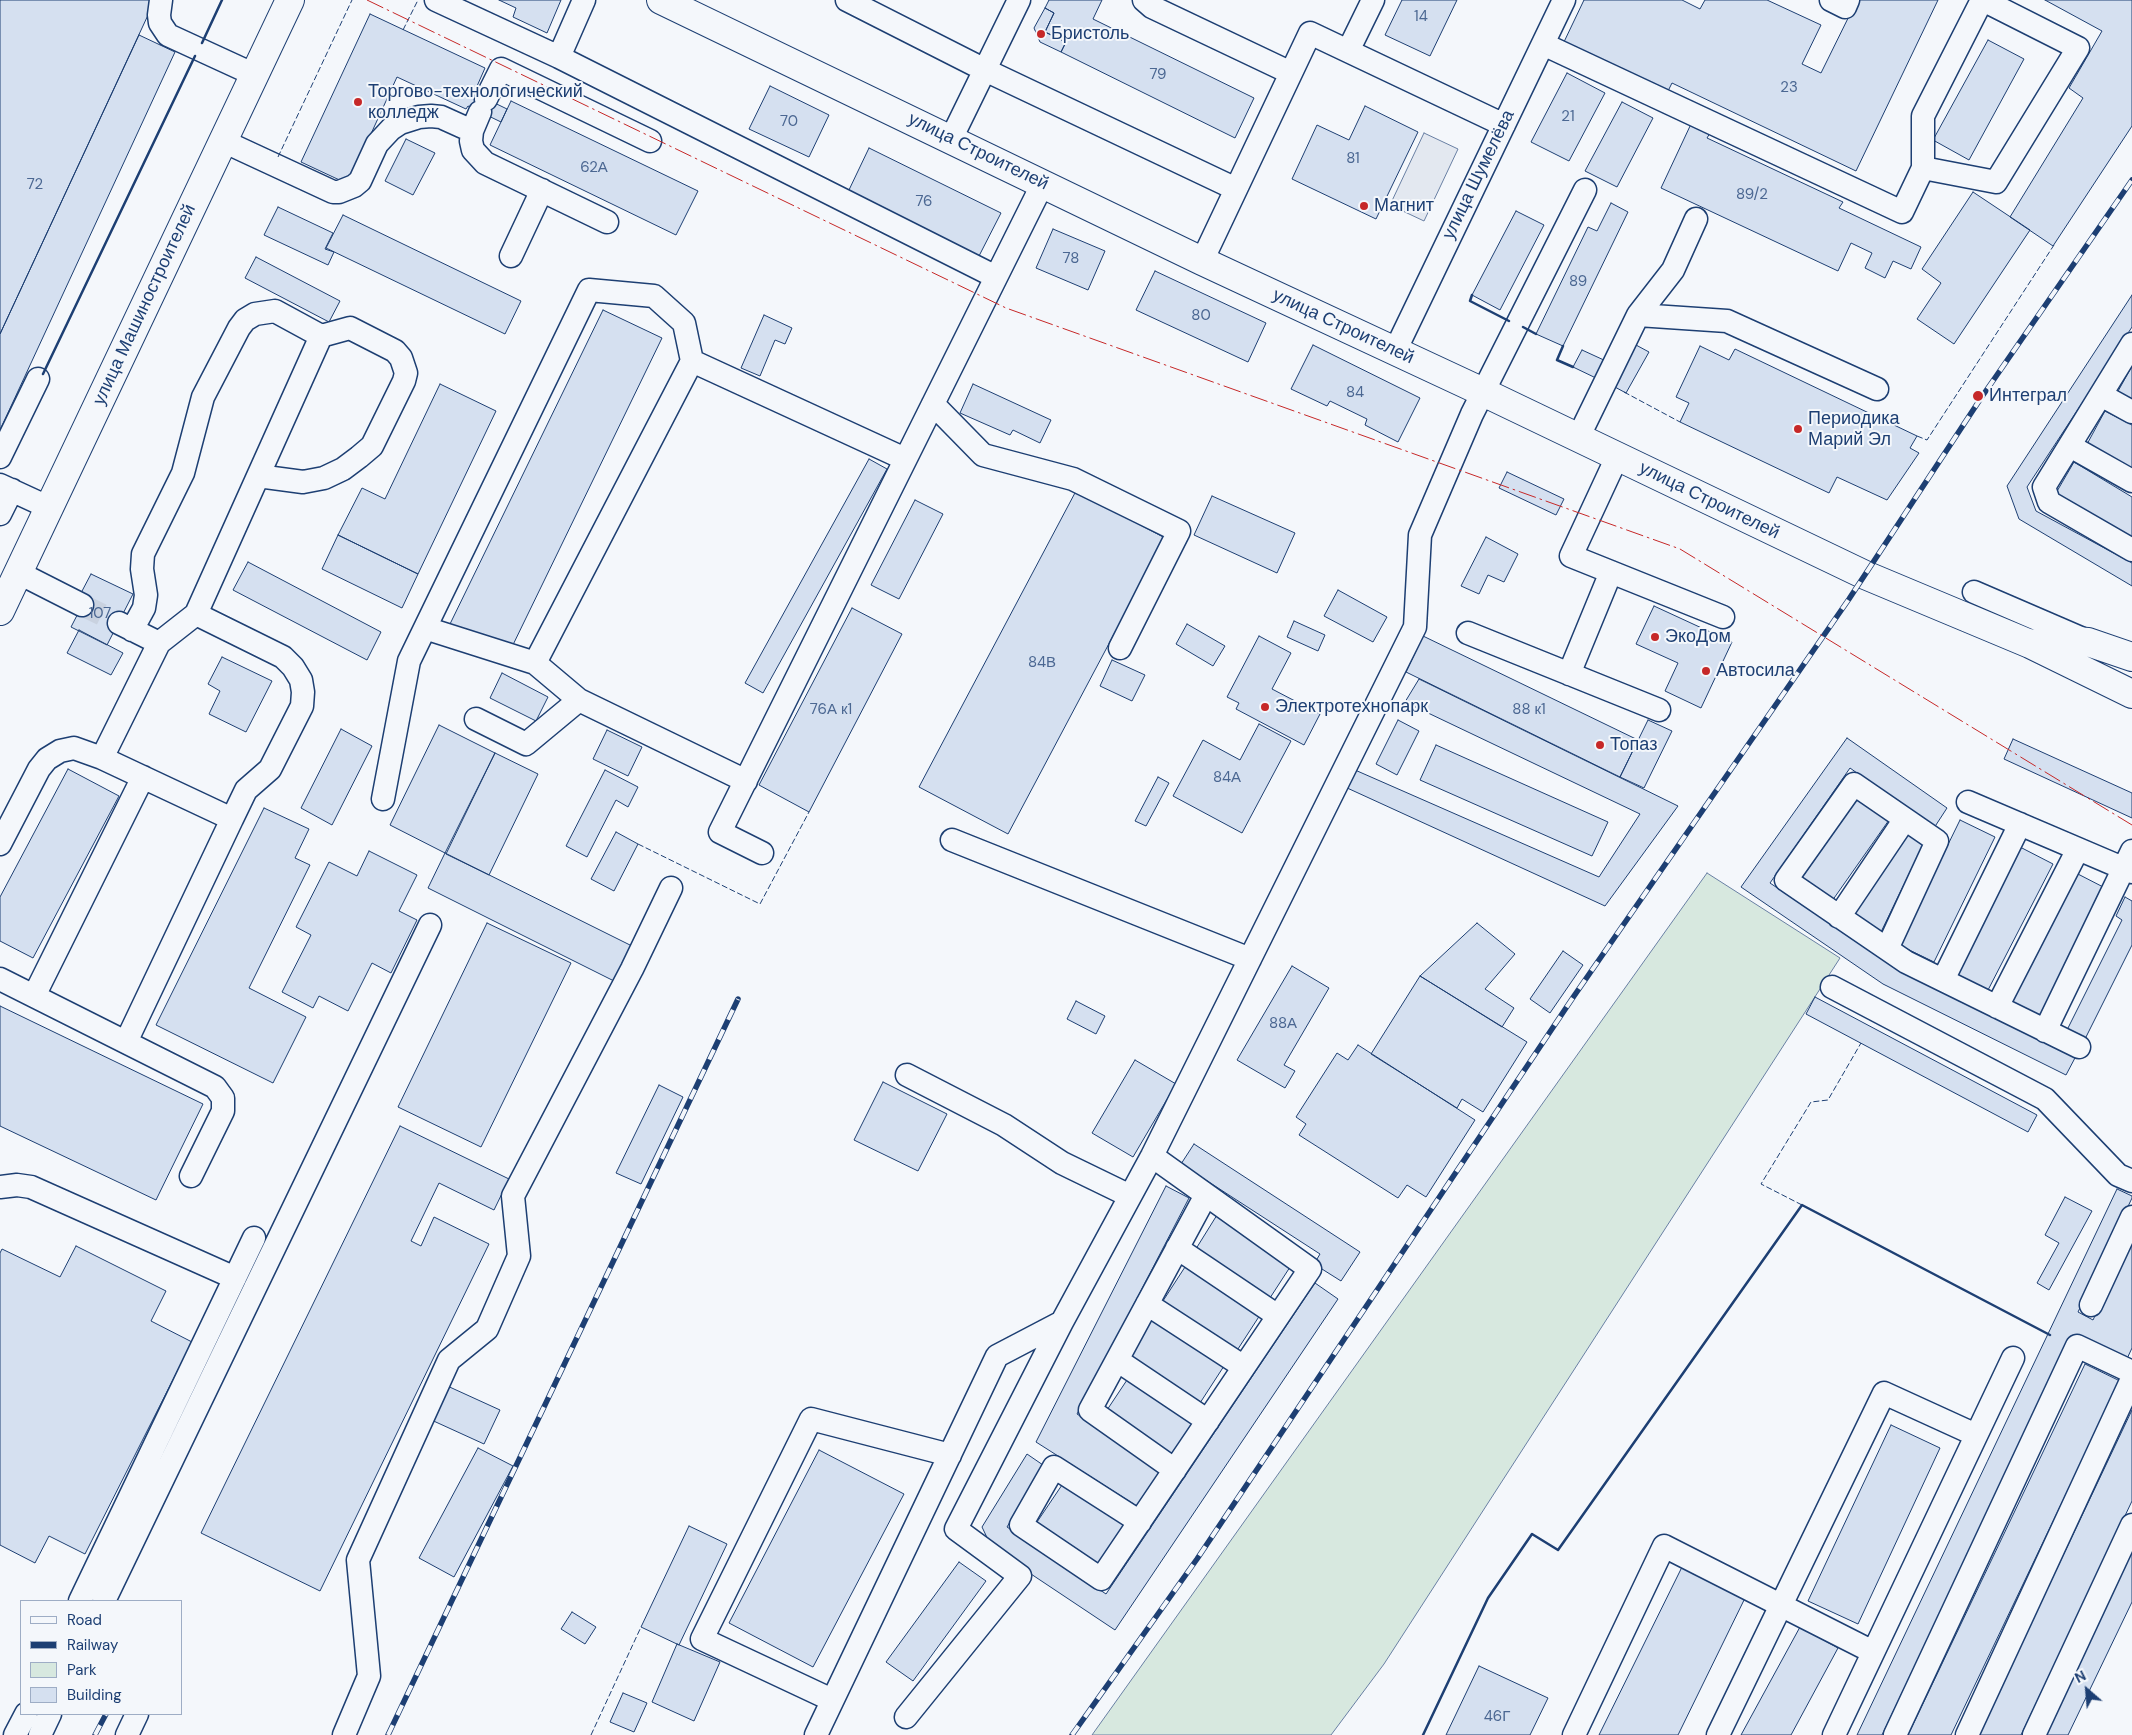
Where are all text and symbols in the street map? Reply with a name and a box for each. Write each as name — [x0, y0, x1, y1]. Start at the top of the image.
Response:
house number: 14 — [1414, 8, 1428, 26]
place label: Бристоль — [1051, 23, 1129, 45]
marker: Бристоль — [1035, 28, 1047, 40]
house number: 79 — [1149, 66, 1167, 84]
house number: 23 — [1780, 79, 1798, 97]
place label: Торгово-технологический колледж — [368, 81, 583, 124]
marker: Торгово-технологический колледж — [352, 96, 364, 108]
street label: улица Шумелёва — [1438, 107, 1520, 243]
house number: 21 — [1561, 108, 1575, 126]
street label: улица Строителей — [904, 109, 1052, 195]
house number: 70 — [780, 113, 798, 131]
house number: 81 — [1346, 150, 1360, 168]
house number: 62А — [580, 159, 608, 177]
house number: 72 — [27, 176, 43, 194]
house number: 89/2 — [1736, 186, 1768, 204]
house number: 76 — [915, 193, 933, 211]
place label: Магнит — [1374, 195, 1434, 217]
marker: Магнит — [1358, 200, 1370, 212]
street label: улица Машиностроителей — [89, 201, 201, 409]
house number: 78 — [1063, 250, 1079, 268]
house number: 89 — [1569, 273, 1587, 291]
street label: улица Строителей — [1269, 285, 1417, 369]
house number: 80 — [1191, 307, 1211, 325]
house number: 84 — [1346, 384, 1364, 402]
place label: Интеграл — [1989, 385, 2067, 407]
marker: Интеграл — [1971, 389, 1985, 403]
place label: Периодика Марий Эл — [1808, 408, 1899, 450]
marker: Периодика Марий Эл — [1792, 423, 1804, 435]
street label: улица Строителей — [1635, 458, 1783, 544]
house number: 107 — [89, 605, 111, 623]
place label: ЭкоДом — [1665, 626, 1731, 648]
marker: ЭкоДом — [1649, 631, 1661, 643]
house number: 84В — [1028, 654, 1056, 672]
place label: Автосила — [1716, 660, 1795, 682]
marker: Автосила — [1700, 665, 1712, 677]
place label: Электротехнопарк — [1275, 696, 1428, 718]
house number: 76А к1 — [810, 701, 852, 719]
marker: Электротехнопарк — [1259, 701, 1271, 713]
house number: 88 к1 — [1512, 701, 1546, 719]
place label: Топаз — [1610, 734, 1657, 756]
marker: Топаз — [1594, 739, 1606, 751]
house number: 84А — [1213, 769, 1241, 787]
house number: 88А — [1269, 1015, 1297, 1033]
legend — [20, 1600, 182, 1715]
text: Road — [67, 1610, 102, 1630]
text: Railway — [67, 1635, 118, 1655]
text: Park — [67, 1660, 97, 1680]
north arrow — [2062, 1665, 2112, 1715]
text: N — [2072, 1666, 2089, 1687]
text: Building — [67, 1685, 122, 1705]
house number: 46Г — [1484, 1708, 1510, 1726]

